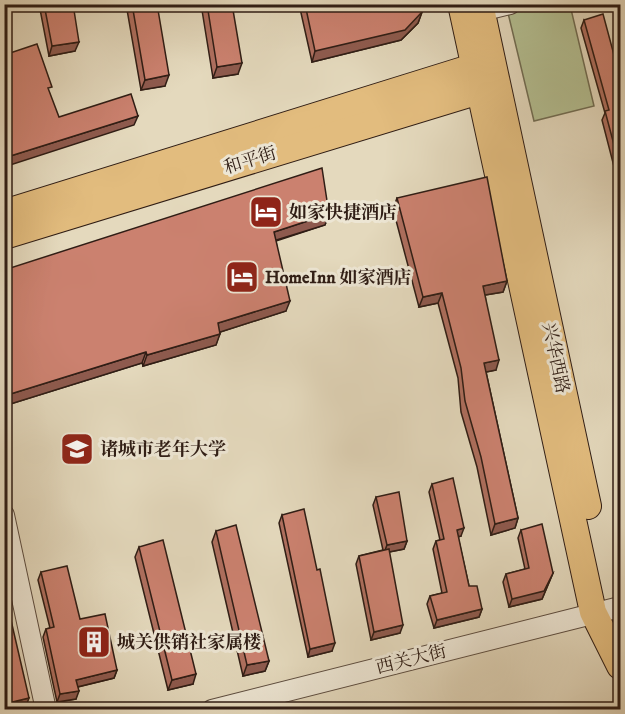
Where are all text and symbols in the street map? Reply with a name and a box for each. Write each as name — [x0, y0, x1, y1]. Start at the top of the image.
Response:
street label: 和平街 — [221, 143, 279, 179]
hotel icon: 如家快捷酒店 — [248, 194, 284, 230]
place label: 如家快捷酒店 — [289, 202, 397, 224]
hotel icon: HomeInn 如家酒店 — [224, 259, 260, 295]
place label: HomeInn 如家酒店 — [265, 267, 412, 289]
street label: 兴华西路 — [537, 321, 573, 396]
school or university icon: 诸城市老年大学 — [59, 431, 95, 467]
place label: 诸城市老年大学 — [100, 439, 226, 461]
building icon: 城关供销社家属楼 — [76, 624, 112, 660]
place label: 城关供销社家属楼 — [117, 632, 261, 654]
street label: 西关大街 — [374, 641, 449, 679]

